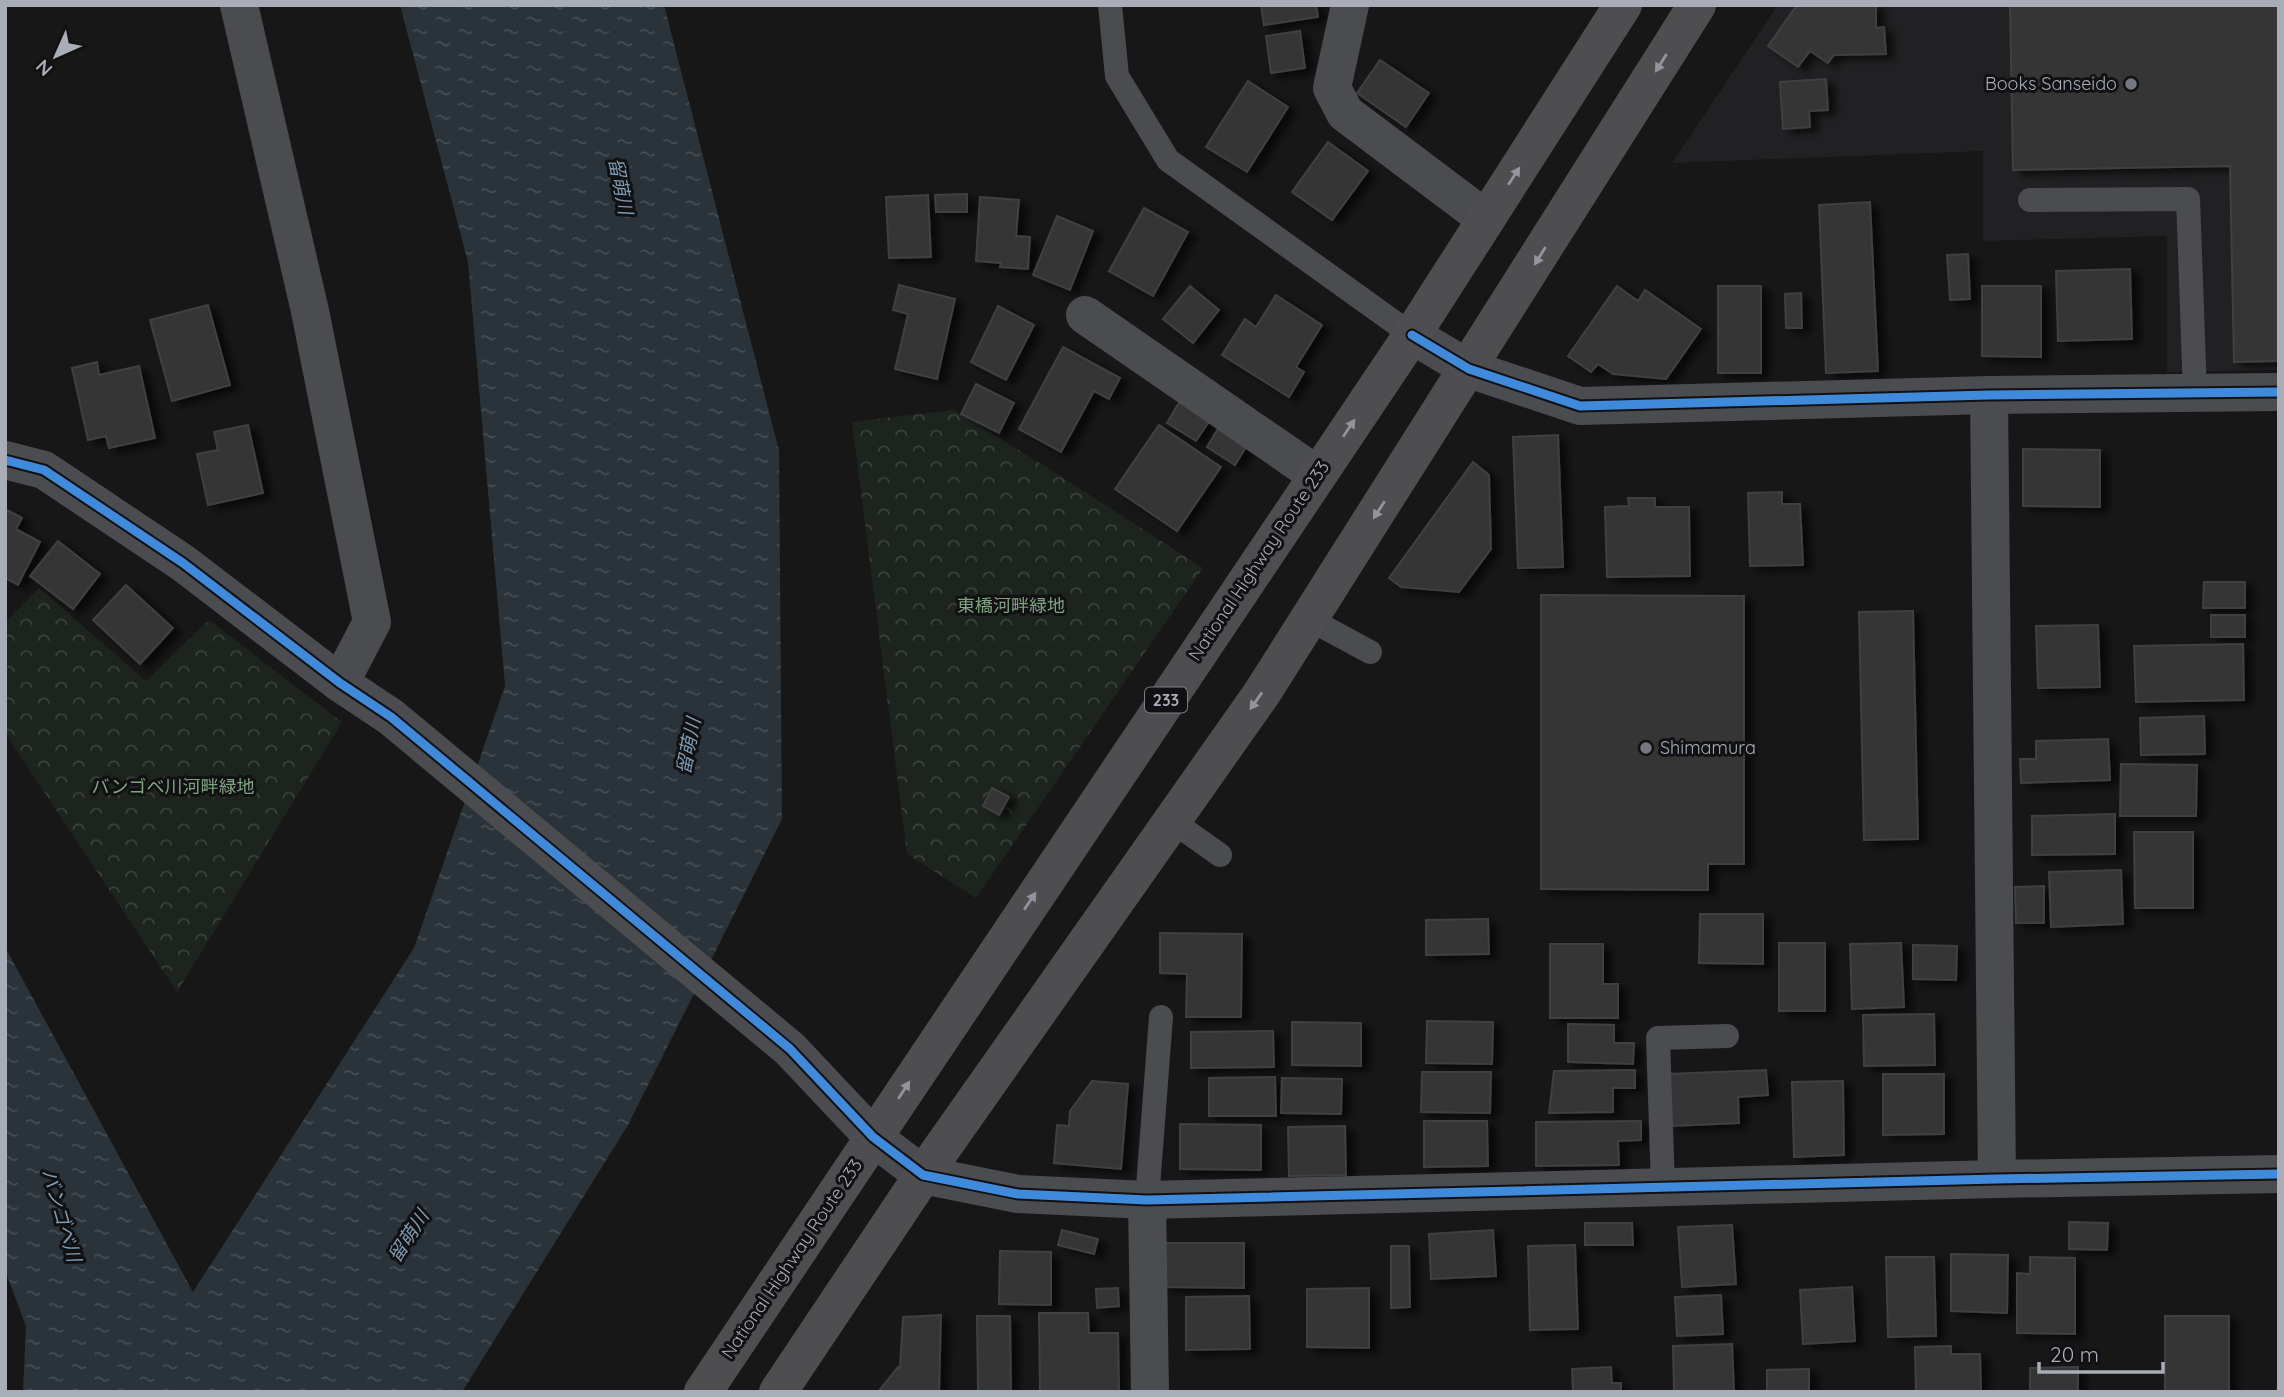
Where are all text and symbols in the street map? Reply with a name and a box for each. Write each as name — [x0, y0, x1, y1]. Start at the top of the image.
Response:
north arrow — [21, 21, 91, 91]
one-way arrow — [1654, 53, 1667, 73]
text: N — [31, 55, 57, 81]
place label: Books Sanseido — [1985, 72, 2117, 95]
marker: Books Sanseido — [2123, 76, 2139, 92]
water label: 留萌川 — [604, 156, 639, 218]
one-way arrow — [1507, 166, 1520, 186]
one-way arrow — [1533, 246, 1546, 265]
one-way arrow — [1342, 419, 1356, 437]
street label: National Highway Route 233 — [1183, 456, 1334, 665]
one-way arrow — [1372, 500, 1385, 520]
park label: 東橋河畔緑地 — [957, 594, 1065, 617]
road number: 233 — [1145, 688, 1187, 712]
one-way arrow — [1249, 692, 1263, 710]
water label: 留萌川 — [671, 714, 706, 776]
place label: Shimamura — [1660, 736, 1756, 759]
marker: Shimamura — [1638, 740, 1654, 756]
park label: バンゴベ川河畔緑地 — [92, 775, 254, 798]
one-way arrow — [1023, 892, 1037, 910]
one-way arrow — [897, 1080, 910, 1100]
street label: National Highway Route 233 — [716, 1154, 867, 1363]
water label: バンゴベ川 — [37, 1166, 87, 1266]
water label: 留萌川 — [382, 1204, 435, 1266]
scale bar — [2039, 1330, 2163, 1374]
text: 20 m — [2050, 1341, 2099, 1367]

